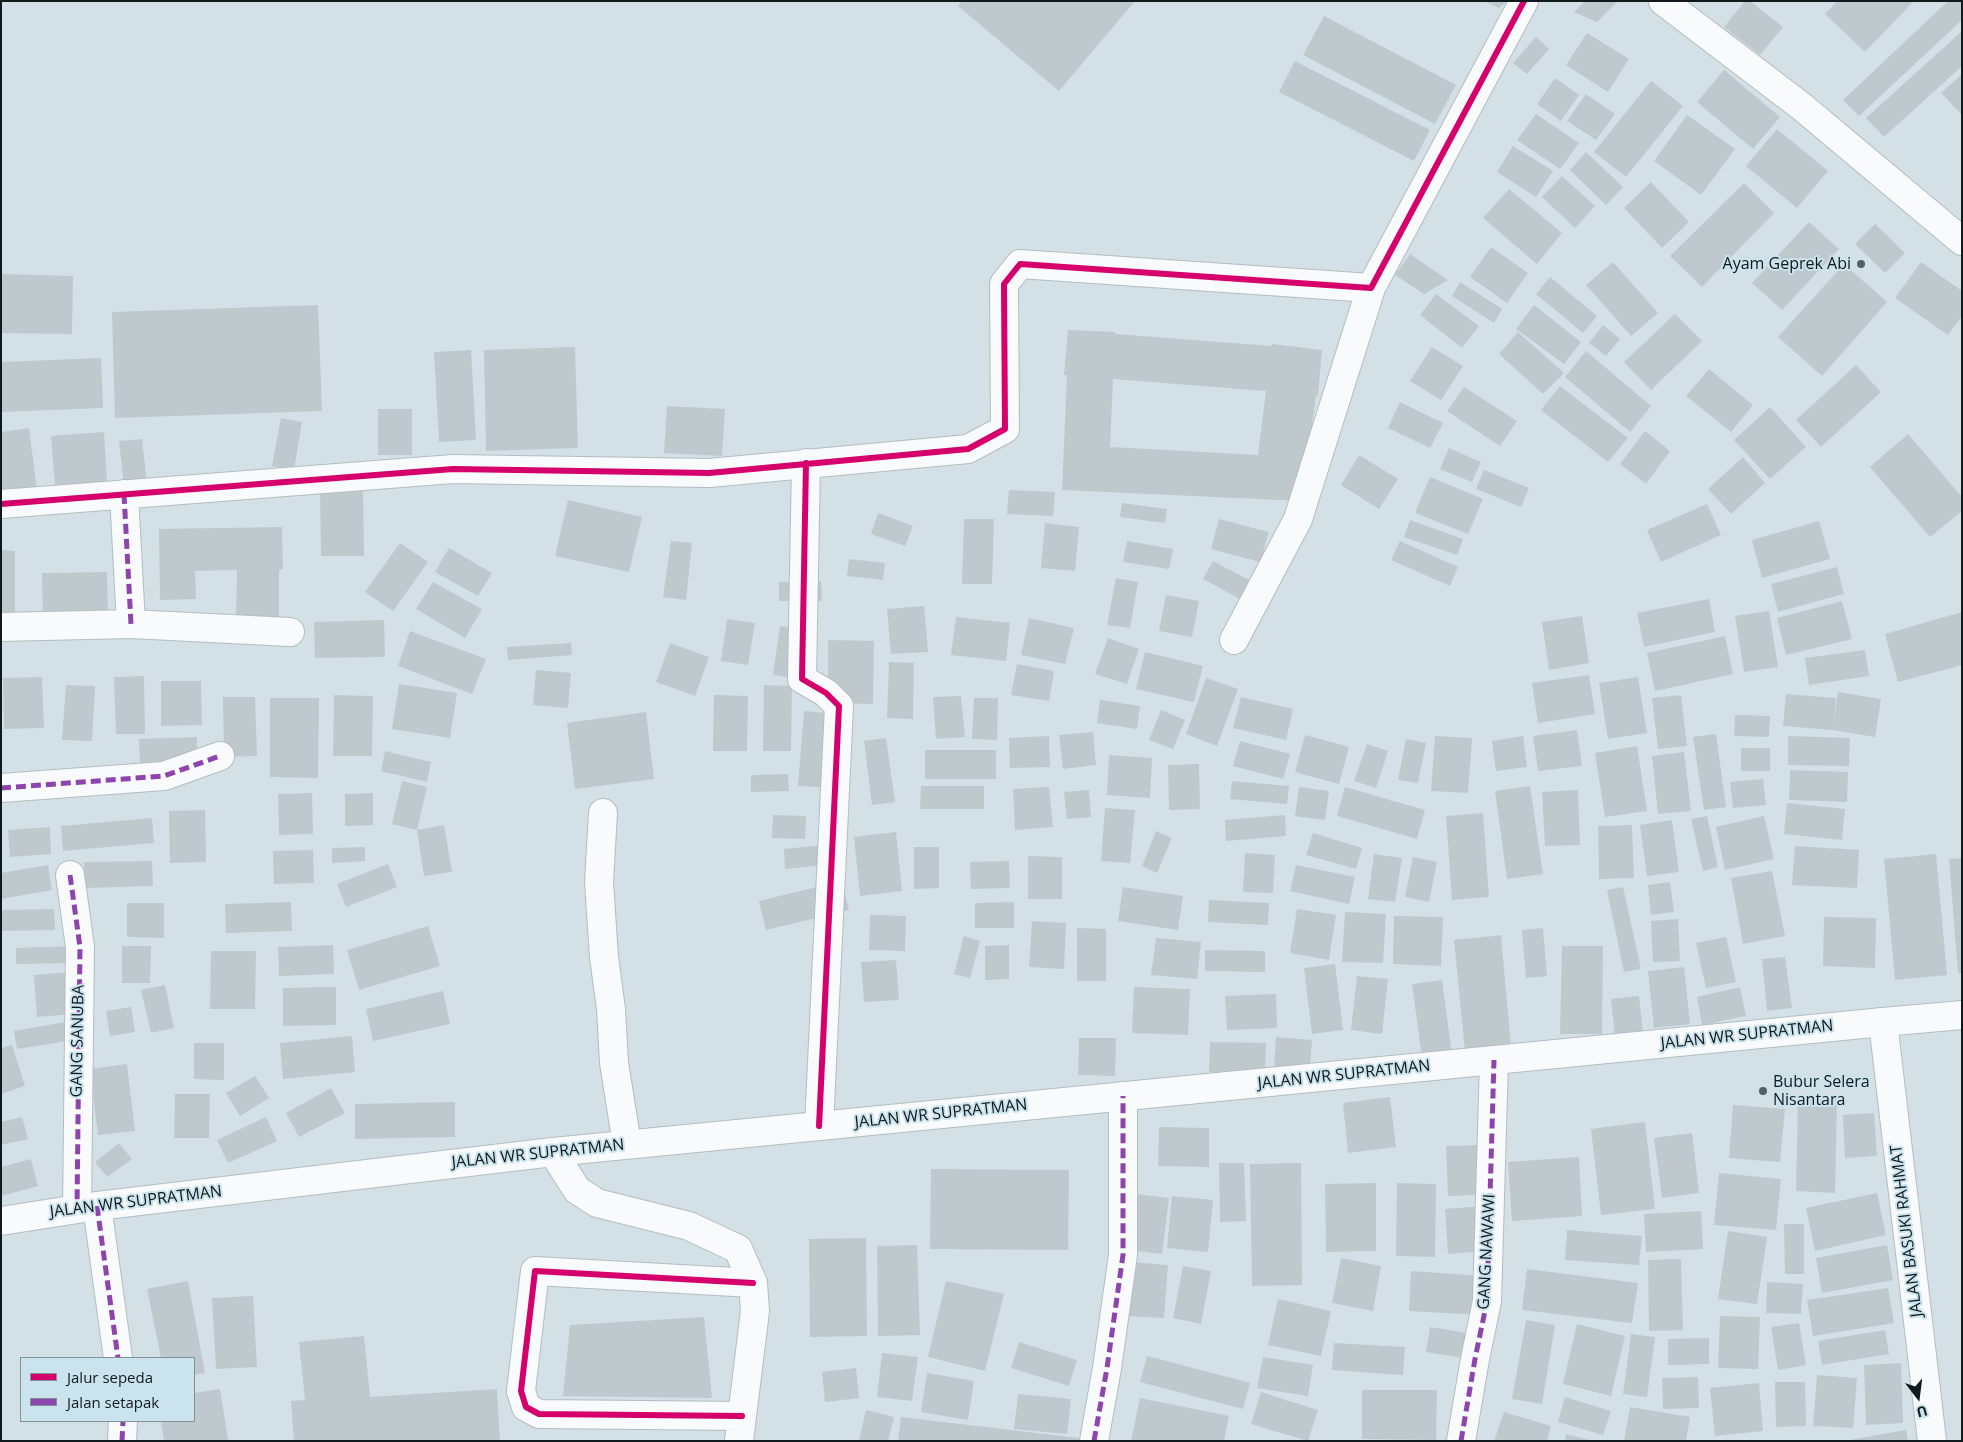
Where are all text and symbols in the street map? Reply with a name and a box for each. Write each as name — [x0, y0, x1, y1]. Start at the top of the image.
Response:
place label: Ayam Geprek Abi — [1723, 254, 1851, 274]
marker: Ayam Geprek Abi — [1855, 258, 1867, 270]
street label: GANG SANUBA — [67, 985, 89, 1097]
street label: JALAN WR SUPRATMAN — [1660, 1016, 1834, 1054]
street label: JALAN WR SUPRATMAN — [1257, 1056, 1431, 1094]
place label: Bubur Selera Nisantara — [1773, 1072, 1870, 1110]
marker: Bubur Selera Nisantara — [1757, 1085, 1769, 1097]
street label: JALAN WR SUPRATMAN — [854, 1095, 1028, 1133]
street label: JALAN WR SUPRATMAN — [451, 1135, 625, 1173]
street label: JALAN BASUKI RAHMAT — [1887, 1144, 1927, 1318]
street label: JALAN WR SUPRATMAN — [49, 1182, 223, 1222]
street label: GANG NAWAWI — [1474, 1194, 1500, 1310]
legend — [20, 1357, 195, 1422]
text: Jalur sepeda — [67, 1367, 153, 1387]
north arrow — [1893, 1372, 1943, 1422]
text: Jalan setapak — [67, 1392, 159, 1412]
text: U — [1914, 1401, 1930, 1423]

